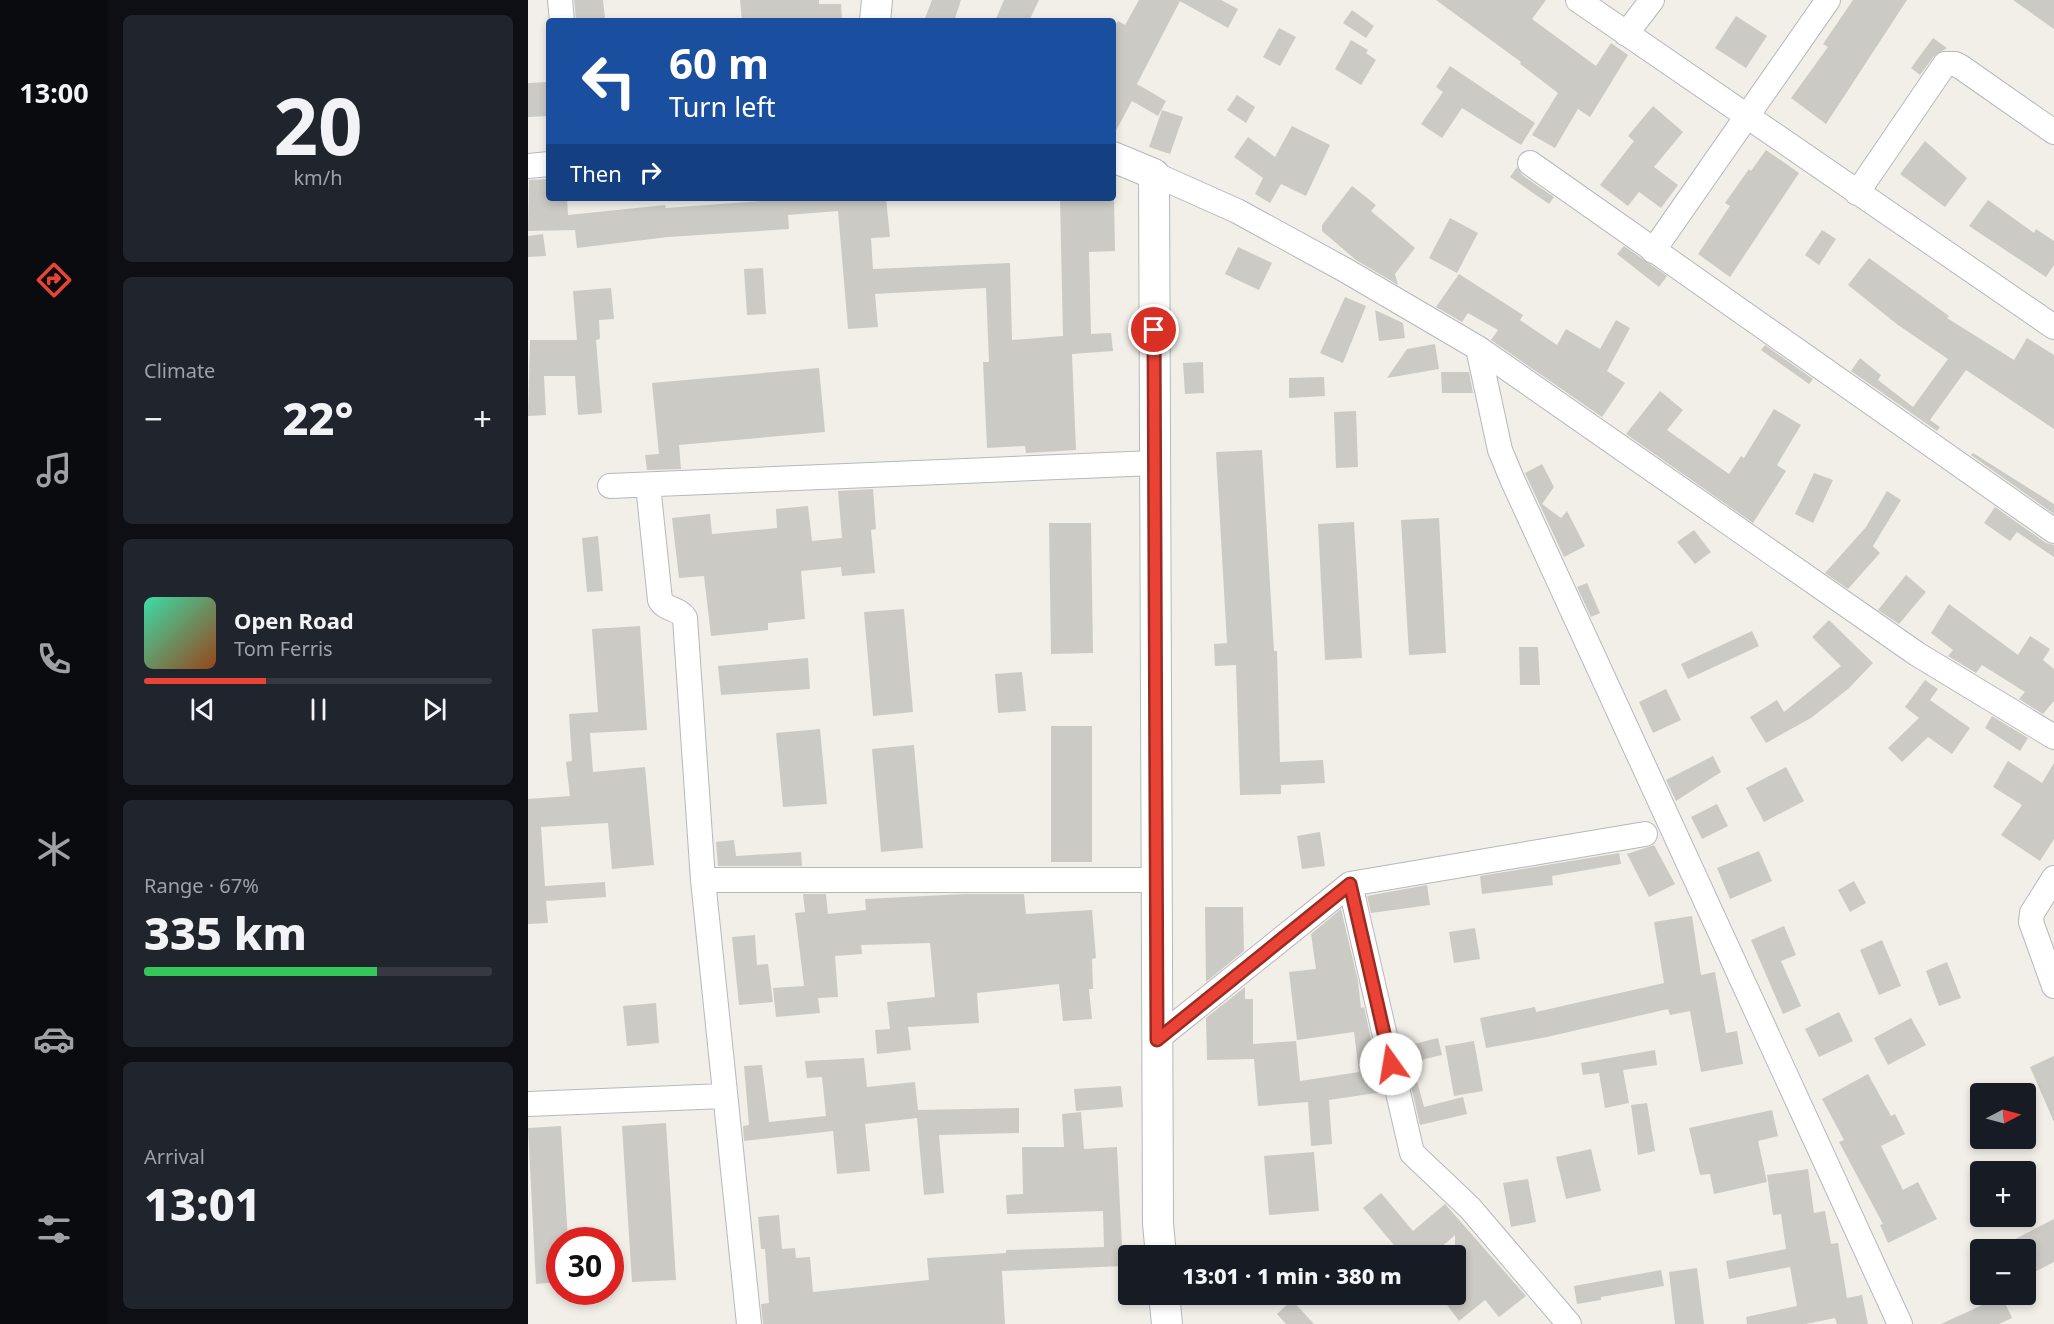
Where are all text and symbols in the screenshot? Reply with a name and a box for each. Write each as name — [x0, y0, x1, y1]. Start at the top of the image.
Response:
text: 60 m — [669, 34, 769, 91]
icon: left — [570, 42, 648, 120]
text: 20 — [273, 72, 363, 178]
text: 13:00 — [19, 74, 89, 111]
text: Turn left — [669, 88, 775, 125]
icon: right — [634, 156, 667, 189]
text: Then — [570, 158, 622, 188]
text: km/h — [293, 164, 343, 191]
icon: directions — [33, 259, 75, 301]
pin — [1128, 304, 1179, 355]
icon: arrive — [1137, 313, 1170, 346]
text: Climate — [144, 357, 215, 384]
text: 22° — [282, 387, 354, 448]
text: − — [144, 396, 163, 441]
text: + — [473, 396, 492, 441]
icon: music — [33, 449, 75, 491]
text: Open Road — [234, 605, 354, 635]
text: Tom Ferris — [234, 635, 333, 662]
icon: phone — [33, 638, 75, 680]
icon: previous — [186, 693, 219, 726]
icon: pause — [302, 693, 335, 726]
icon: next — [418, 693, 451, 726]
icon: climate — [33, 828, 75, 870]
text: Range · 67% — [144, 872, 259, 899]
text: 335 km — [144, 902, 307, 963]
icon: car — [33, 1018, 75, 1060]
position arrow — [1359, 1032, 1423, 1096]
north arrow — [1970, 1083, 2036, 1149]
map controls — [1970, 1083, 2036, 1305]
text: Arrival — [144, 1143, 205, 1170]
button: + — [1970, 1161, 2036, 1227]
text: 13:01 — [144, 1173, 261, 1234]
icon: filters — [33, 1208, 75, 1250]
speed limit sign: 30 — [546, 1227, 624, 1305]
button: − — [1970, 1239, 2036, 1305]
text: 13:01 · 1 min · 380 m — [1182, 1260, 1402, 1290]

